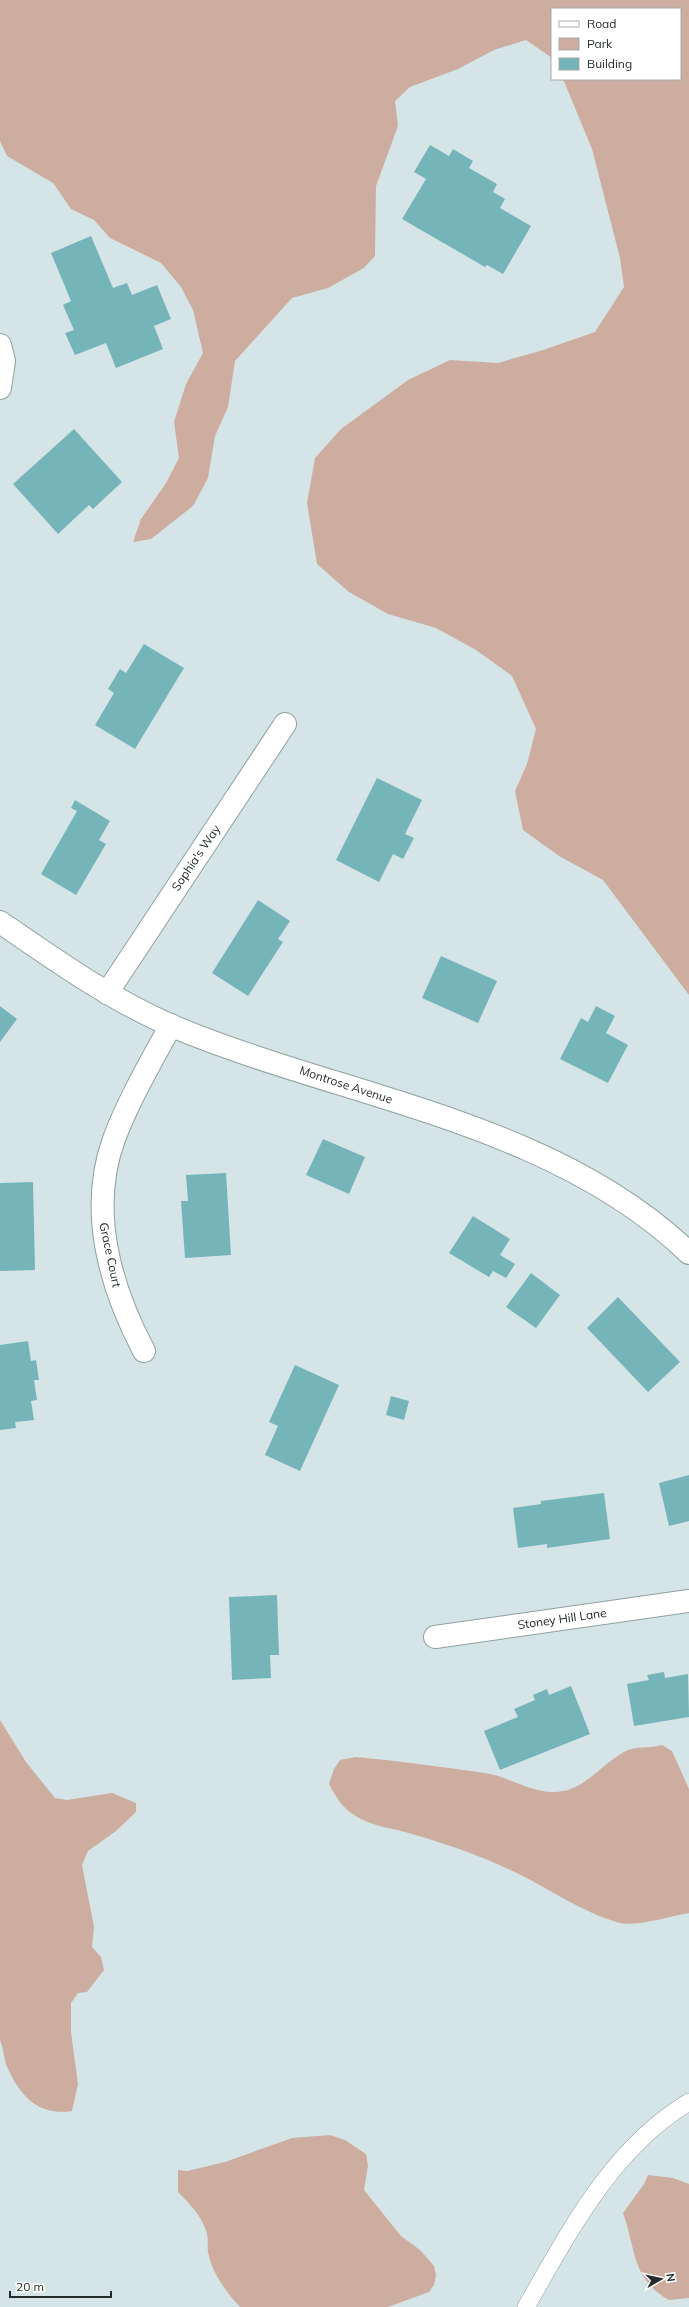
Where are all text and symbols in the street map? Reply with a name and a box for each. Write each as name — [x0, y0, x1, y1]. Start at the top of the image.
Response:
legend — [551, 8, 681, 80]
text: Road — [587, 16, 616, 31]
text: Park — [587, 36, 613, 51]
text: Building — [587, 56, 632, 71]
street label: Sophia's Way — [168, 821, 224, 894]
street label: Montrose Avenue — [298, 1062, 395, 1107]
street label: Grace Court — [96, 1221, 125, 1289]
street label: Stoney Hill Lane — [517, 1605, 607, 1632]
north arrow — [641, 2259, 681, 2299]
text: N — [663, 2272, 678, 2283]
scale bar — [10, 2273, 111, 2299]
text: 20 m — [16, 2279, 44, 2294]

